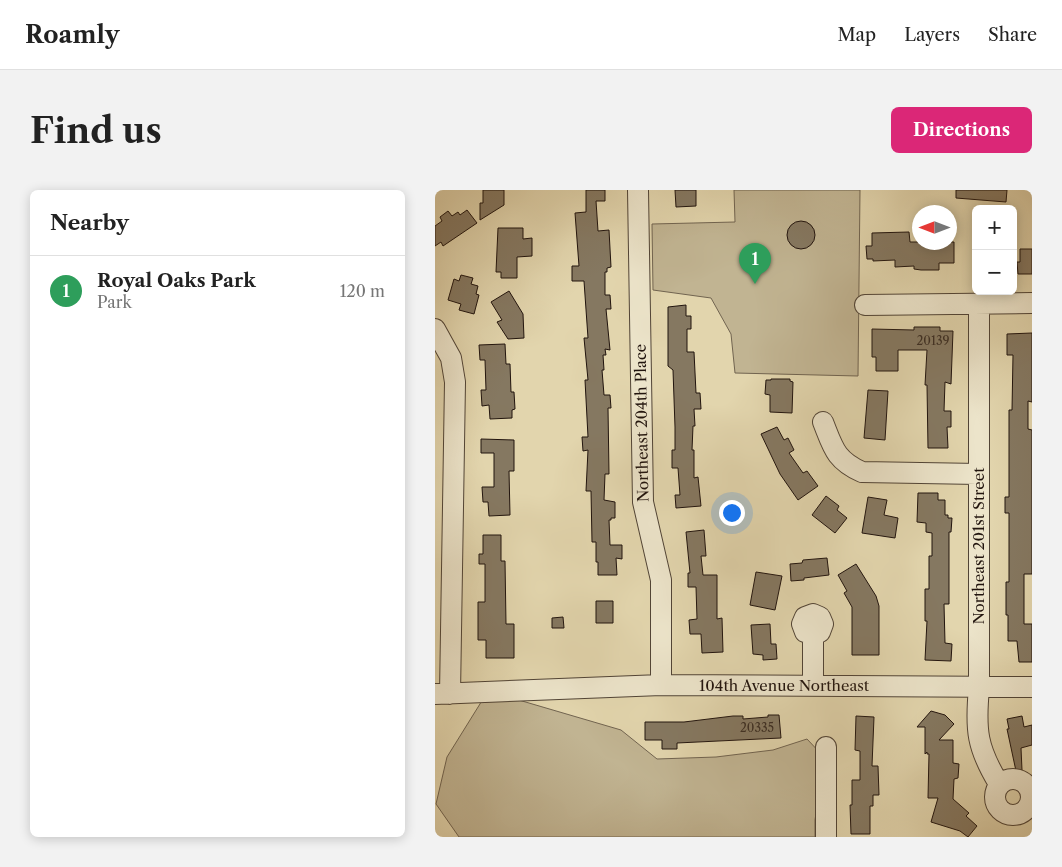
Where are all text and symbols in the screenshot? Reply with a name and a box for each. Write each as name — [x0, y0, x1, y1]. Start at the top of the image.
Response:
text: Roamly — [25, 20, 119, 49]
text: Map — [838, 24, 876, 46]
text: Layers — [904, 24, 960, 46]
text: Share — [988, 24, 1037, 46]
button: Directions — [891, 107, 1032, 153]
text: Find us — [30, 109, 162, 152]
north arrow — [912, 205, 957, 250]
map controls — [972, 205, 1017, 295]
button: + — [972, 205, 1017, 250]
text: Nearby — [50, 210, 129, 235]
pin: 1 — [739, 243, 771, 284]
button: − — [972, 250, 1017, 295]
text: Royal Oaks Park — [97, 269, 256, 292]
text: 1 — [62, 281, 70, 301]
text: 120 m — [340, 281, 385, 301]
text: Park — [97, 292, 132, 312]
house number: 20139 — [916, 333, 950, 348]
street label: Northeast 204th Place — [631, 344, 652, 502]
street label: Northeast 201st Street — [969, 467, 988, 624]
your location — [719, 500, 745, 526]
street label: 104th Avenue Northeast — [699, 676, 870, 695]
house number: 20335 — [740, 720, 774, 735]

